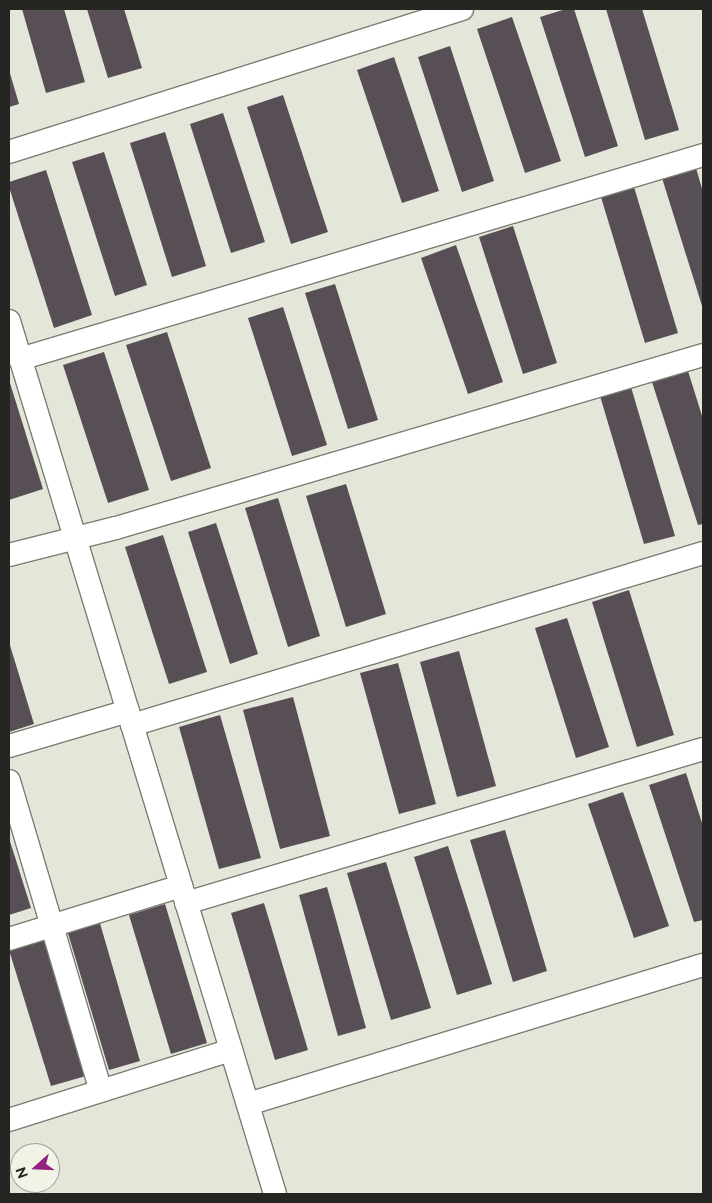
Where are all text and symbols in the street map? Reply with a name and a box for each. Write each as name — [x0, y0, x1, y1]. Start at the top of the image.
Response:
north arrow — [10, 1143, 60, 1193]
text: N — [12, 1165, 31, 1181]

